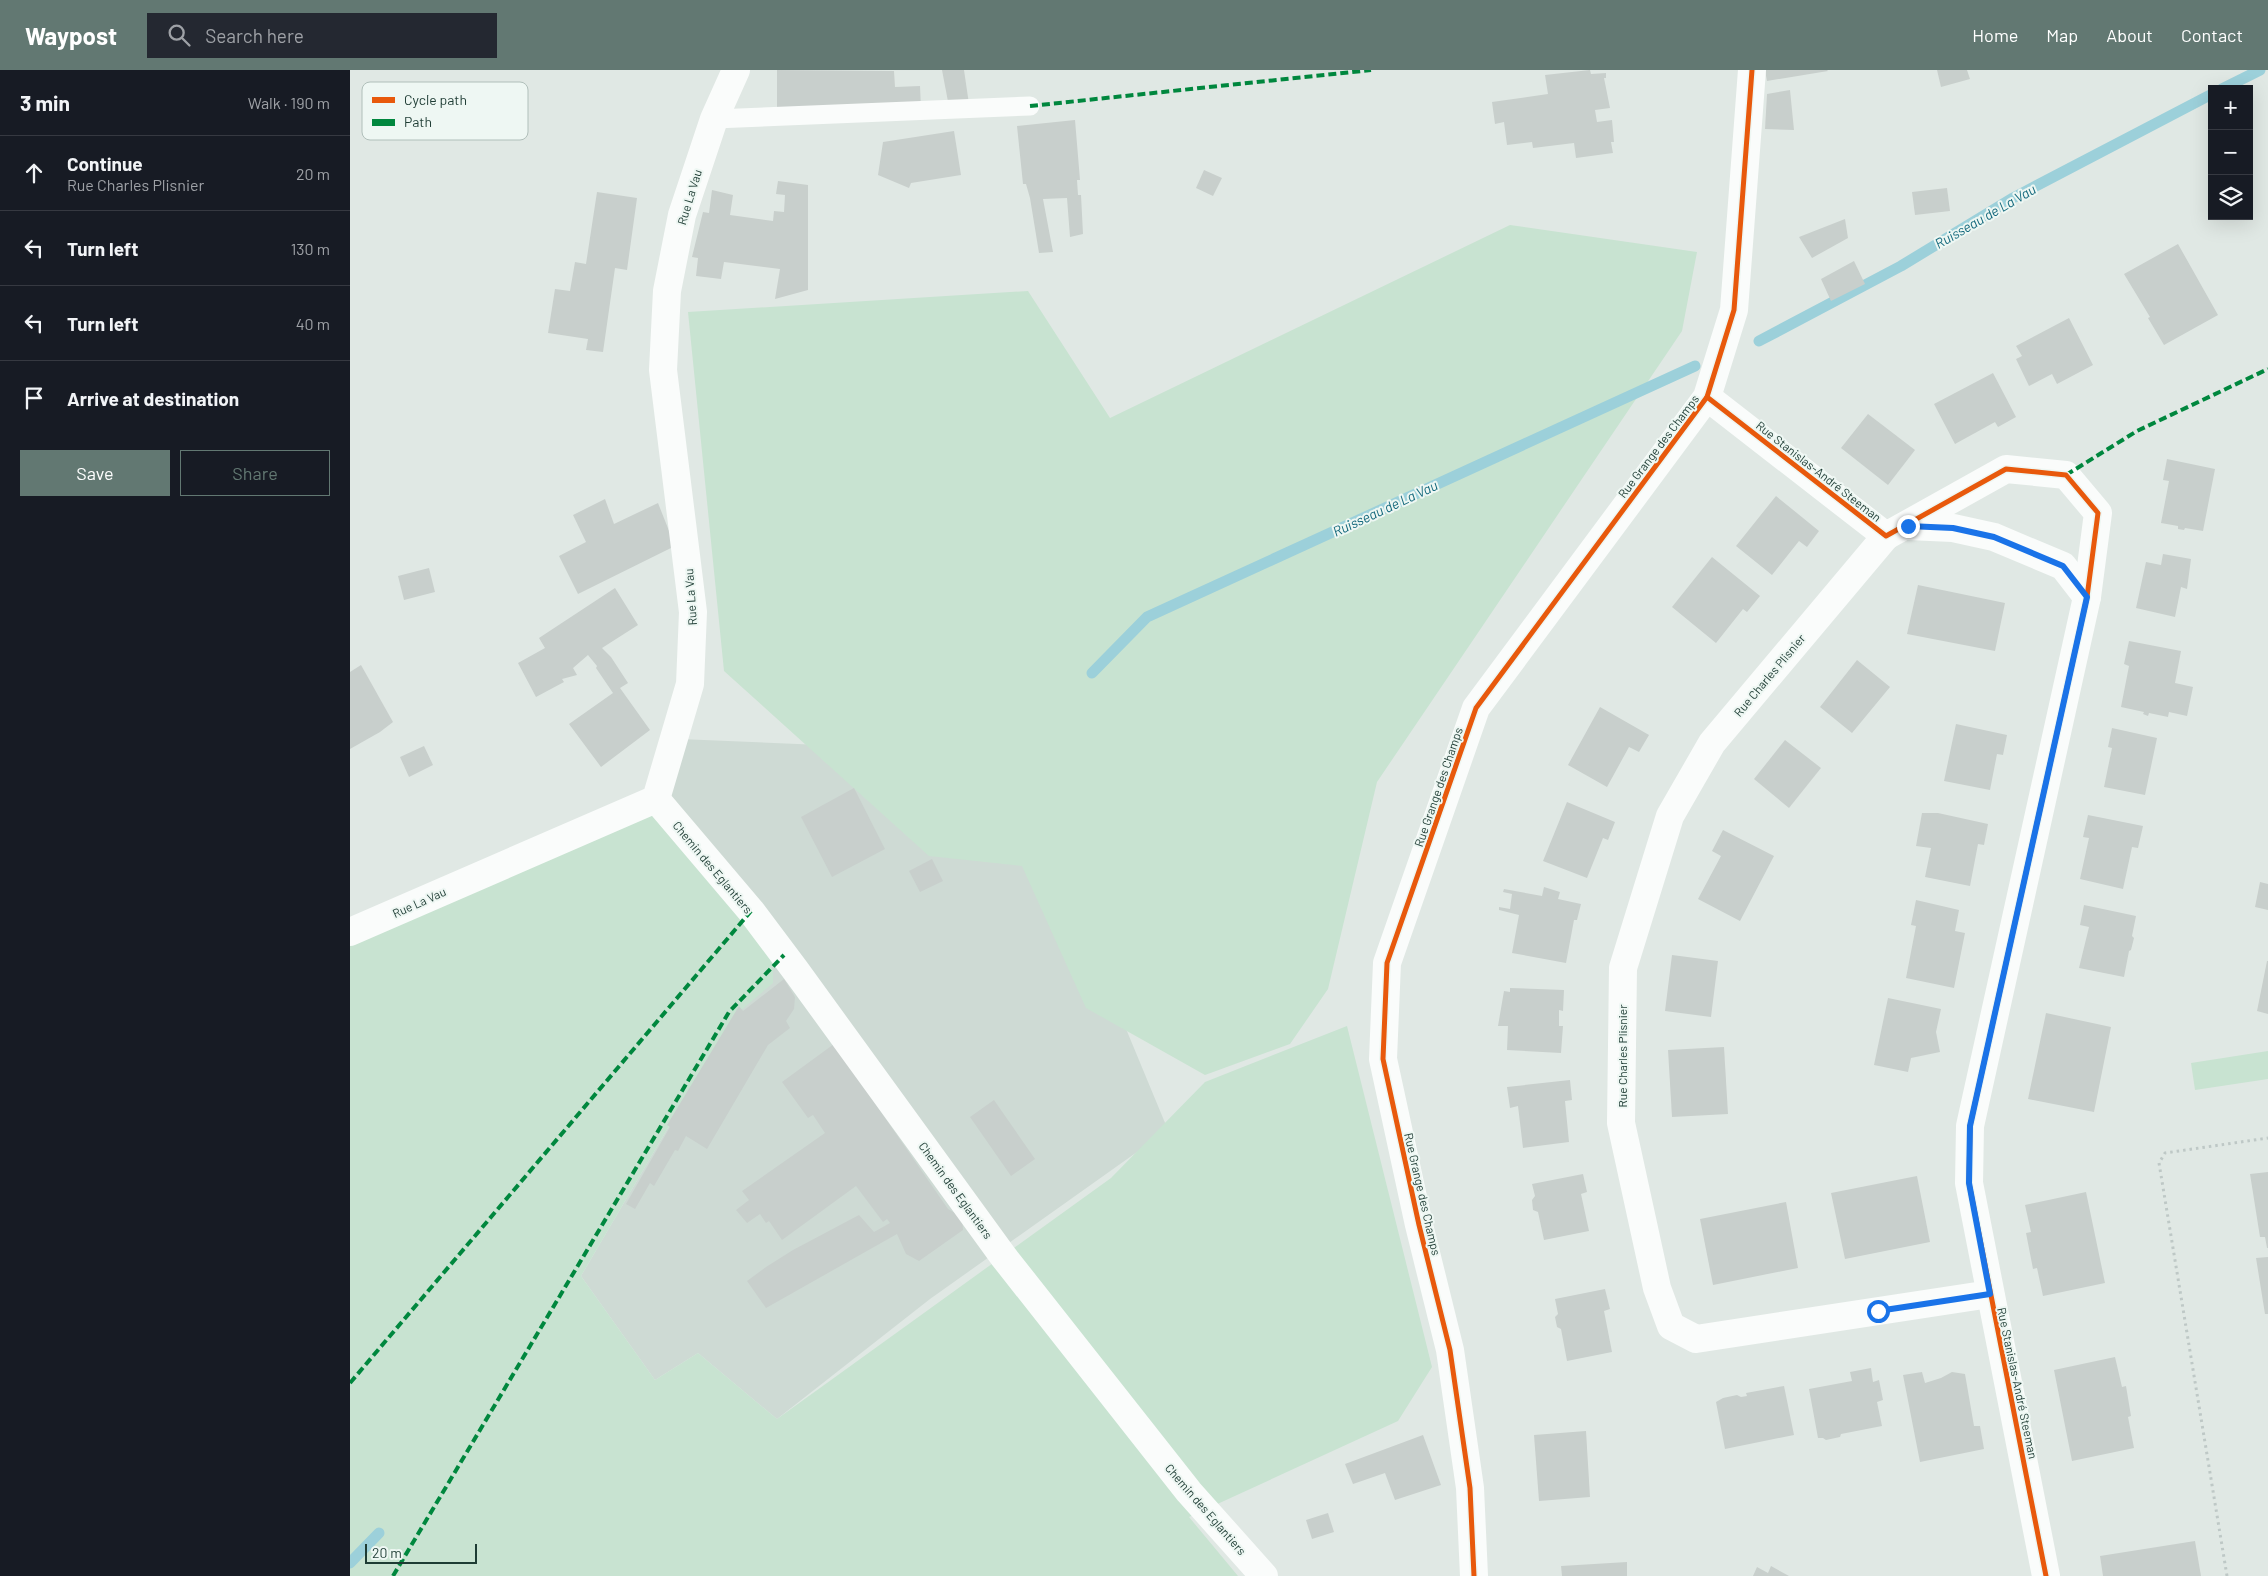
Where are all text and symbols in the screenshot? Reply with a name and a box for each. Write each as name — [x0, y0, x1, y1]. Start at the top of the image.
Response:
search box — [147, 13, 497, 58]
text: Waypost — [25, 21, 117, 50]
icon: search — [165, 21, 193, 49]
text: Search here — [205, 24, 304, 47]
text: Home — [1972, 24, 2018, 46]
text: Map — [2046, 24, 2078, 46]
text: About — [2106, 24, 2153, 46]
text: Contact — [2181, 24, 2243, 46]
legend — [362, 82, 528, 140]
map controls — [2208, 85, 2253, 220]
button: + — [2208, 85, 2253, 130]
text: 3 min — [20, 90, 70, 115]
text: Cycle path — [404, 91, 467, 108]
text: Walk · 190 m — [248, 93, 330, 112]
text: Path — [404, 113, 432, 130]
button: − — [2208, 130, 2253, 175]
text: Continue — [67, 152, 143, 175]
icon: ahead — [20, 159, 48, 187]
text: 20 m — [296, 164, 330, 183]
street label: Rue La Vau — [674, 168, 704, 226]
text: Rue Charles Plisnier — [67, 175, 204, 194]
button: layers — [2208, 175, 2253, 220]
water label: Ruisseau de La Vau — [1931, 180, 2039, 252]
icon: left — [20, 234, 48, 262]
text: Turn left — [67, 237, 138, 260]
text: 130 m — [291, 239, 330, 258]
icon: left — [20, 309, 48, 337]
text: Turn left — [67, 312, 138, 335]
text: 40 m — [296, 314, 330, 333]
icon: arrive — [20, 384, 48, 412]
text: Arrive at destination — [67, 387, 239, 410]
street label: Rue Grange des Champs — [1615, 392, 1701, 500]
street label: Rue Stanislas-André Steeman — [1754, 418, 1884, 524]
button: Save — [20, 450, 170, 496]
button: Share — [180, 450, 330, 496]
water label: Ruisseau de La Vau — [1330, 476, 1440, 540]
route end — [1897, 515, 1920, 538]
street label: Rue La Vau — [681, 568, 699, 626]
street label: Rue Charles Plisnier — [1731, 631, 1808, 719]
street label: Rue Grange des Champs — [1411, 725, 1465, 849]
street label: Chemin des Eglantiers — [670, 818, 756, 916]
street label: Rue La Vau — [390, 884, 448, 920]
street label: Rue Charles Plisnier — [1615, 1004, 1629, 1108]
street label: Rue Grange des Champs — [1402, 1131, 1444, 1257]
street label: Chemin des Eglantiers — [916, 1139, 996, 1241]
route start — [1867, 1300, 1890, 1323]
street label: Rue Stanislas-André Steeman — [1995, 1306, 2041, 1460]
street label: Chemin des Eglantiers — [1163, 1461, 1249, 1557]
scale bar — [365, 1541, 478, 1564]
text: 20 m — [372, 1544, 402, 1561]

